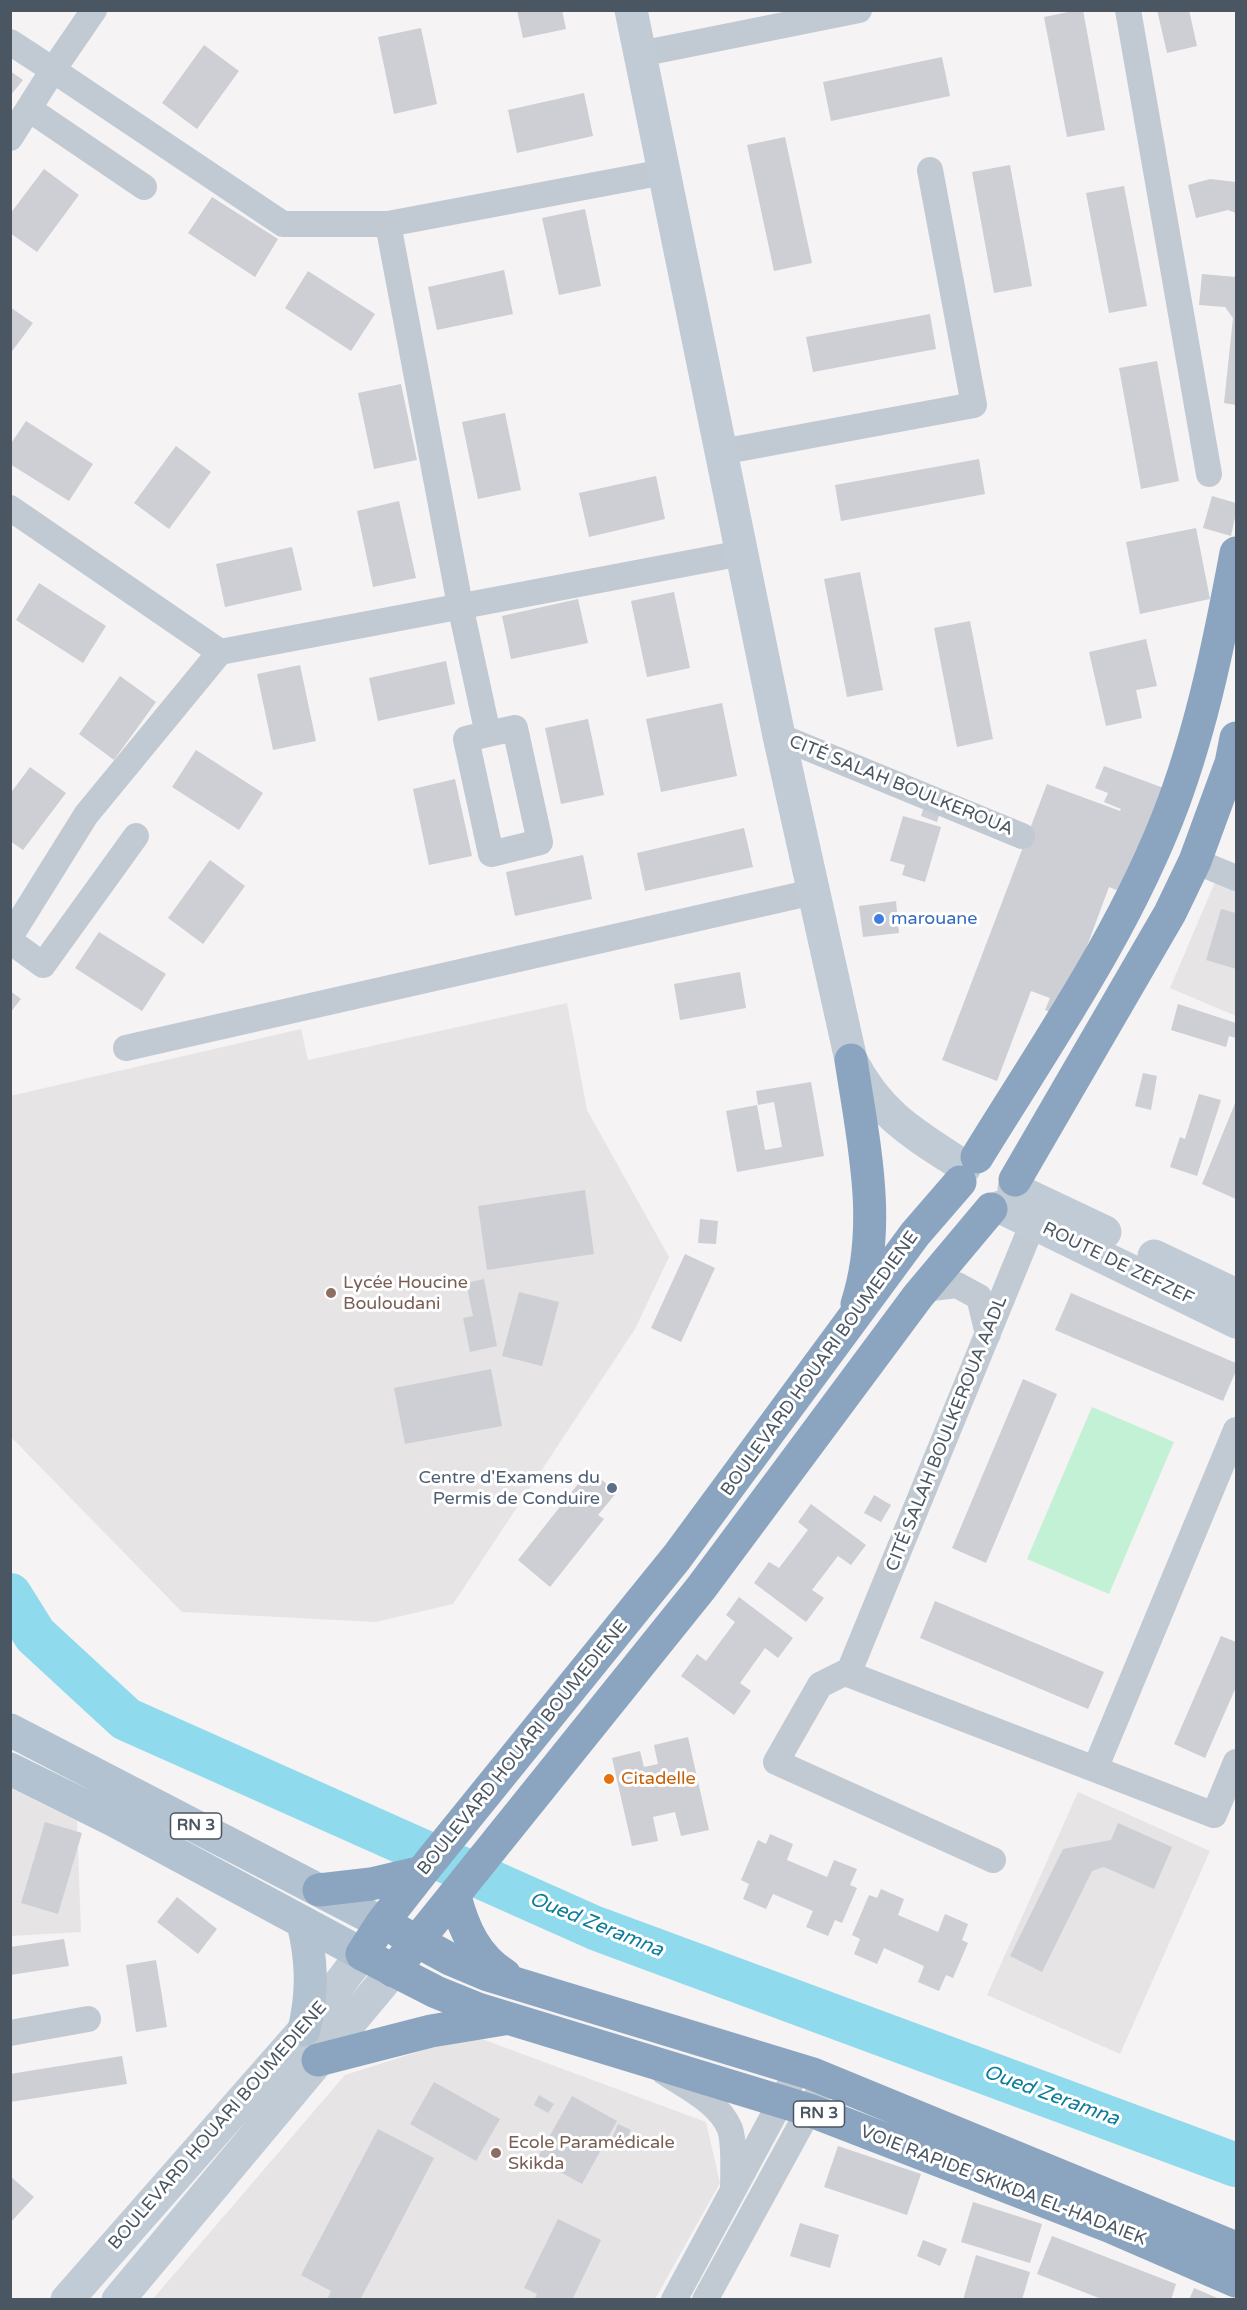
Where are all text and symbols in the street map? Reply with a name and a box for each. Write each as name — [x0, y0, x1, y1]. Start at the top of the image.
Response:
street label: CITÉ SALAH BOULKEROUA — [786, 731, 1016, 841]
place label: marouane — [891, 908, 977, 930]
marker: marouane — [872, 912, 886, 926]
street label: ROUTE DE ZEFZEF — [1039, 1218, 1197, 1310]
street label: BOULEVARD HOUARI BOUMEDIENE — [717, 1227, 923, 1501]
place label: Lycée Houcine Bouloudani — [343, 1272, 468, 1314]
marker: Lycée Houcine Bouloudani — [324, 1286, 338, 1300]
street label: CITÉ SALAH BOULKEROUA AADL — [882, 1293, 1012, 1575]
place label: Centre d'Examens du Permis de Conduire — [418, 1467, 600, 1510]
marker: Centre d'Examens du Permis de Conduire — [605, 1481, 619, 1495]
street label: BOULEVARD HOUARI BOUMEDIENE — [413, 1616, 633, 1880]
place label: Citadelle — [621, 1768, 696, 1790]
marker: Citadelle — [602, 1772, 616, 1786]
road number: RN 3 — [170, 1813, 222, 1839]
water label: Oued Zeramna — [526, 1887, 666, 1963]
street label: BOULEVARD HOUARI BOUMEDIENE — [104, 1997, 332, 2255]
water label: Oued Zeramna — [980, 2060, 1122, 2132]
road number: RN 3 — [794, 2101, 844, 2127]
street label: VOIE RAPIDE SKIKDA EL-HADAIEK — [857, 2121, 1149, 2251]
place label: Ecole Paramédicale Skikda — [508, 2132, 675, 2174]
marker: Ecole Paramédicale Skikda — [489, 2146, 503, 2160]

